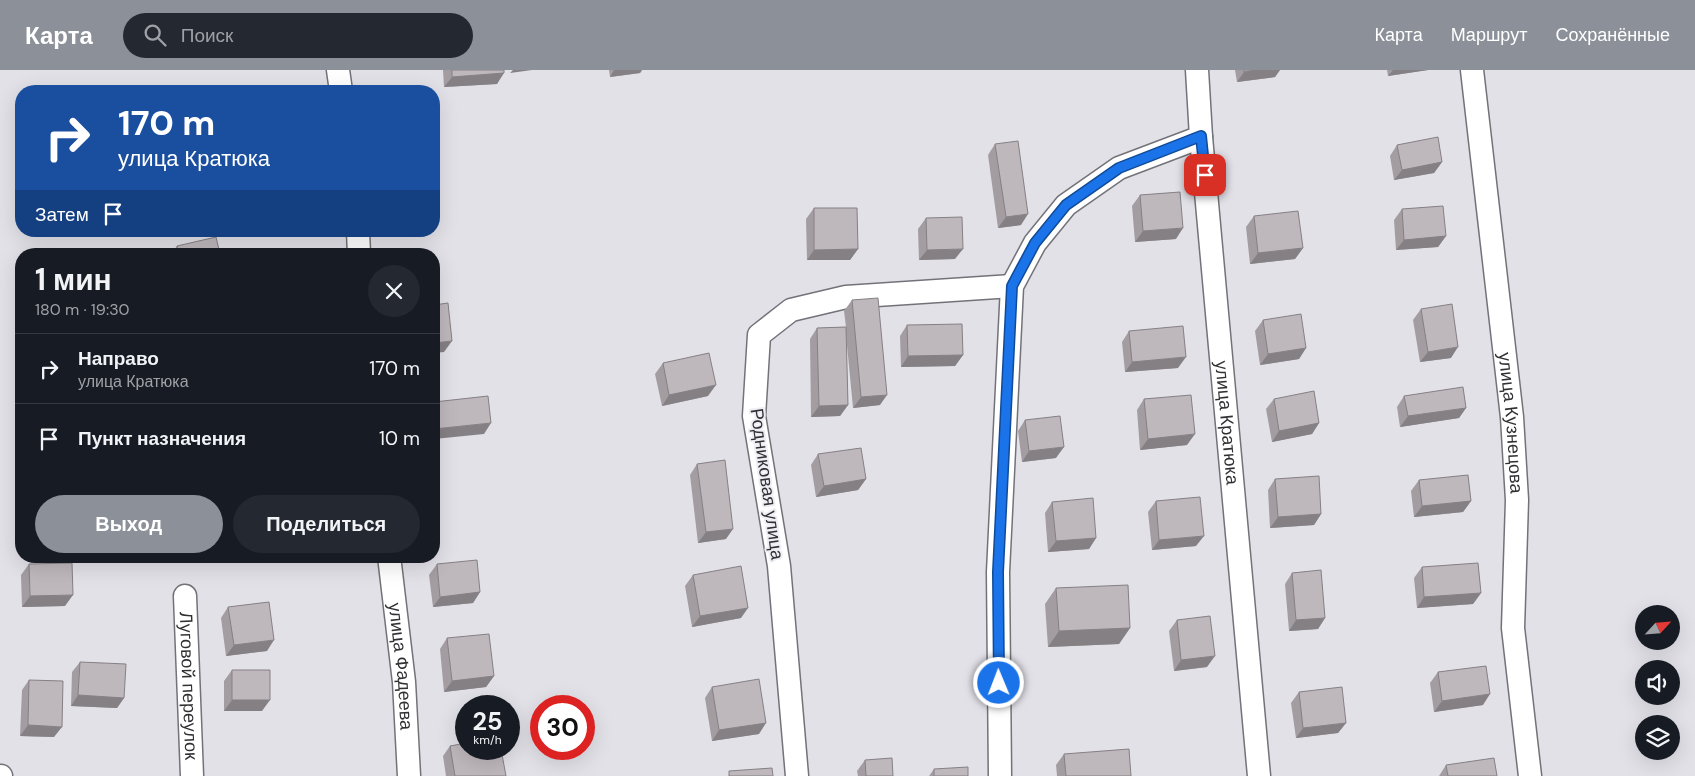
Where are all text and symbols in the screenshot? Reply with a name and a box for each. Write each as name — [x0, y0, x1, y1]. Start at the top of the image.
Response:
search box — [123, 13, 473, 58]
text: Карта — [25, 20, 93, 51]
icon: search — [141, 21, 169, 49]
text: Поиск — [181, 23, 233, 48]
text: Карта — [1375, 23, 1423, 47]
text: Маршрут — [1451, 23, 1527, 47]
text: Сохранённые — [1555, 23, 1670, 47]
text: 170 m — [118, 100, 215, 146]
icon: right — [35, 105, 100, 170]
text: улица Кратюка — [118, 144, 270, 173]
pin — [1184, 154, 1226, 196]
icon: arrive — [1191, 161, 1219, 189]
icon: arrive — [99, 200, 127, 228]
text: Затем — [35, 202, 89, 227]
text: 1 мин — [35, 260, 112, 299]
button: close — [368, 265, 420, 317]
text: 180 m · 19:30 — [35, 299, 130, 320]
text: Направо — [78, 346, 159, 371]
street label: улица Кузнецова — [1493, 351, 1529, 495]
icon: right — [35, 355, 63, 383]
text: 170 m — [369, 356, 420, 381]
street label: улица Кратюка — [1209, 360, 1245, 487]
text: улица Кратюка — [78, 371, 189, 392]
street label: Родниковая улица — [744, 407, 790, 562]
icon: arrive — [35, 425, 63, 453]
text: Пункт назначения — [78, 426, 246, 451]
text: 10 m — [379, 426, 420, 451]
button: Выход — [35, 495, 223, 553]
button: Поделиться — [233, 495, 420, 553]
street label: улица Фадеева — [383, 601, 419, 732]
north arrow — [1635, 605, 1680, 650]
map controls — [1635, 605, 1680, 760]
street label: Луговой переулок — [174, 611, 203, 761]
position arrow — [972, 656, 1024, 708]
button: sound — [1635, 660, 1680, 705]
speed limit sign: 30 — [530, 695, 595, 760]
text: 25 — [473, 705, 502, 738]
button: layers — [1635, 715, 1680, 760]
text: km/h — [473, 732, 502, 748]

